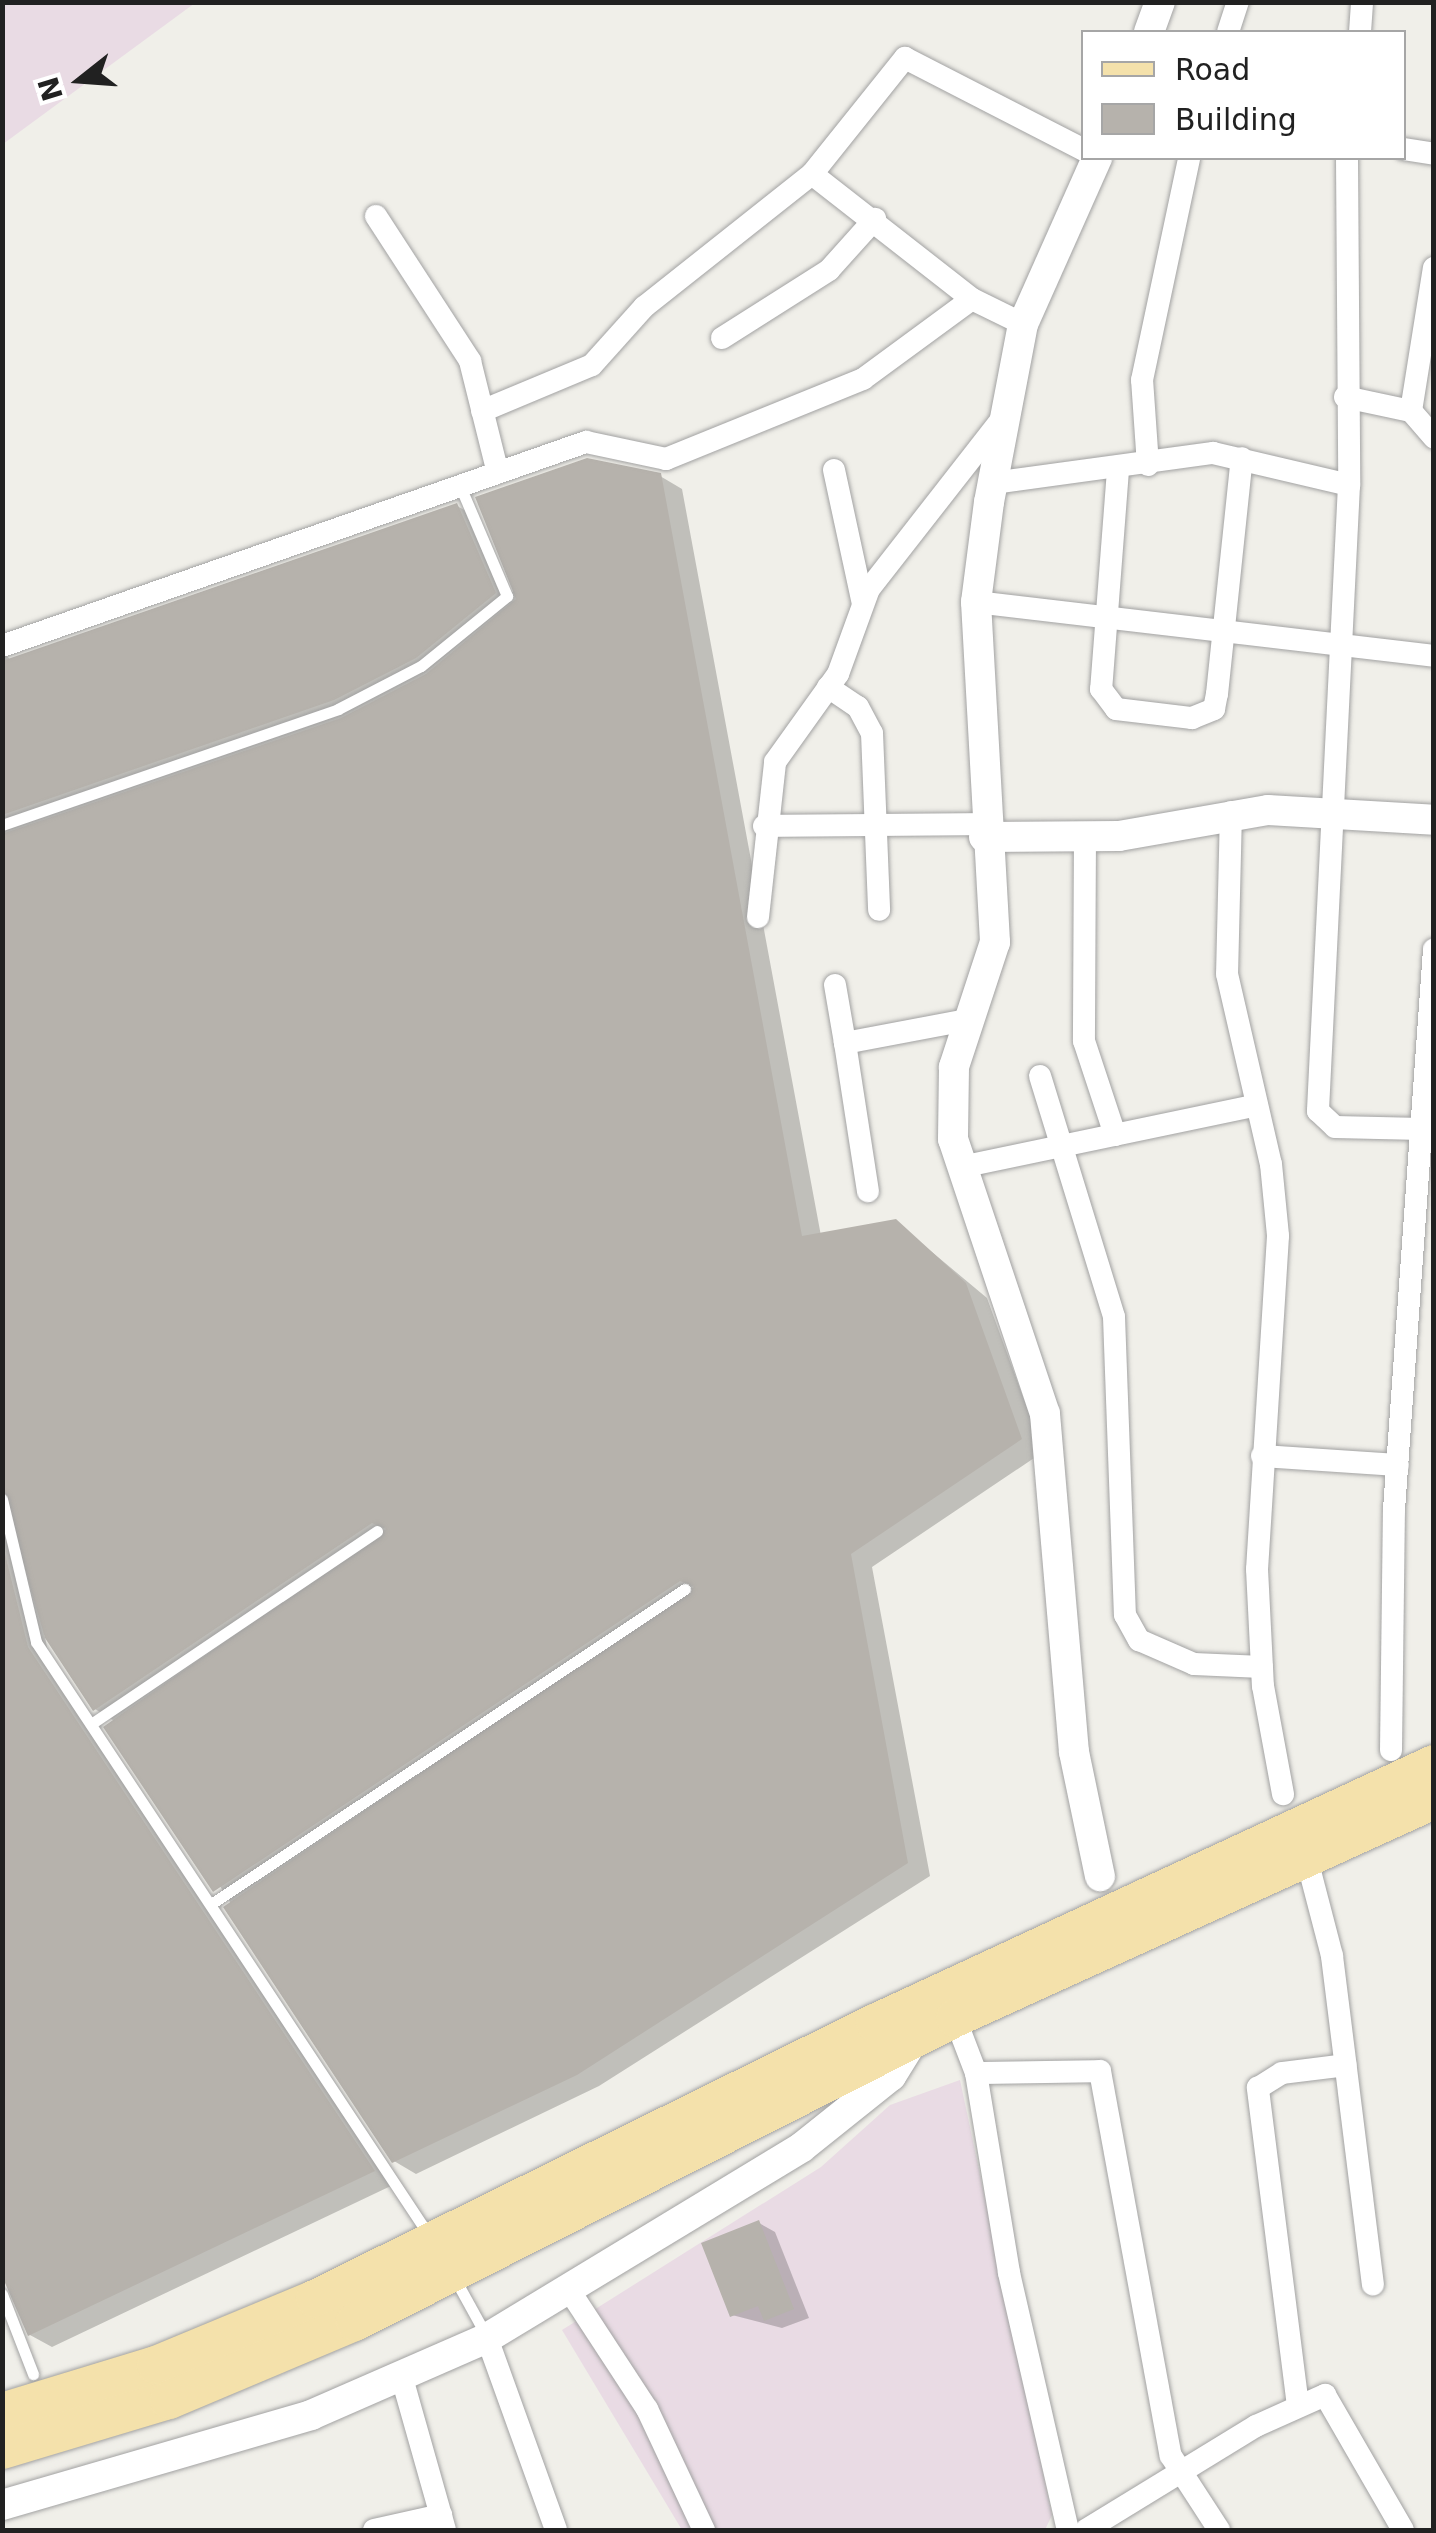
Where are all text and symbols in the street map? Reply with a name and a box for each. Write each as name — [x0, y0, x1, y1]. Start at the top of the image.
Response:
north arrow — [30, 30, 130, 130]
legend — [1081, 30, 1406, 160]
text: Road — [1175, 52, 1250, 87]
text: N — [32, 73, 70, 105]
text: Building — [1175, 102, 1297, 137]

